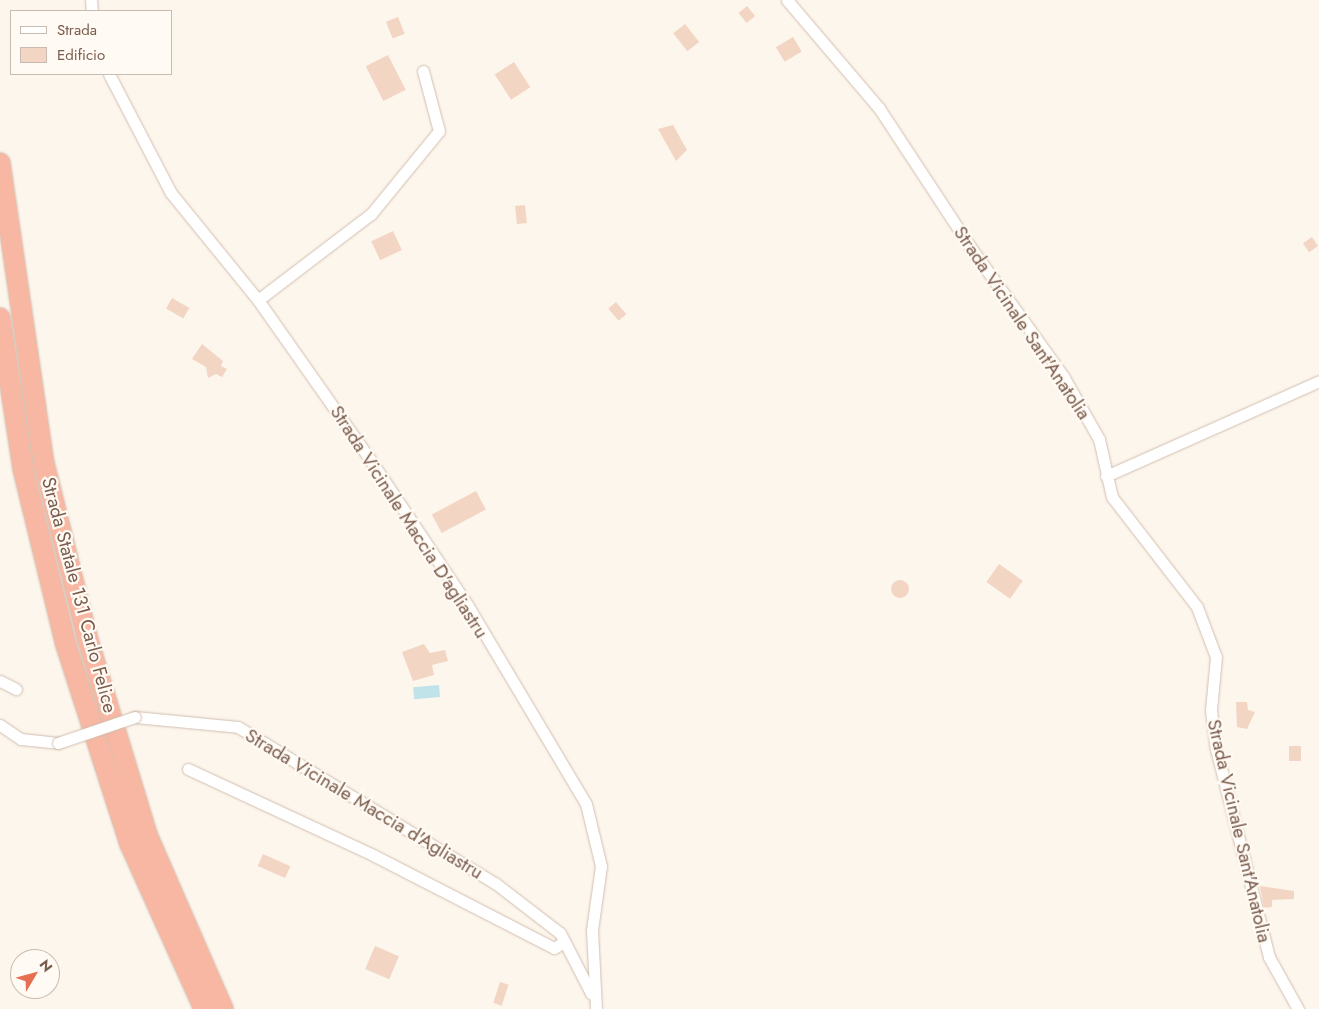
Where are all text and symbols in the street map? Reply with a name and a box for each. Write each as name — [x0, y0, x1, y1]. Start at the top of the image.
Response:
legend — [10, 10, 172, 75]
text: Strada — [57, 19, 97, 41]
text: Edificio — [57, 44, 105, 66]
street label: Strada Vicinale Sant'Anatolia — [949, 222, 1095, 424]
street label: Strada Vicinale Maccia D'agliastru — [325, 401, 493, 643]
street label: Strada Statale 131 Carlo Felice — [37, 475, 121, 715]
street label: Strada Vicinale Sant'Anatolia — [1202, 717, 1276, 945]
street label: Strada Vicinale Maccia d'Agliastru — [241, 724, 487, 884]
north arrow — [10, 949, 60, 999]
text: N — [35, 955, 58, 976]

